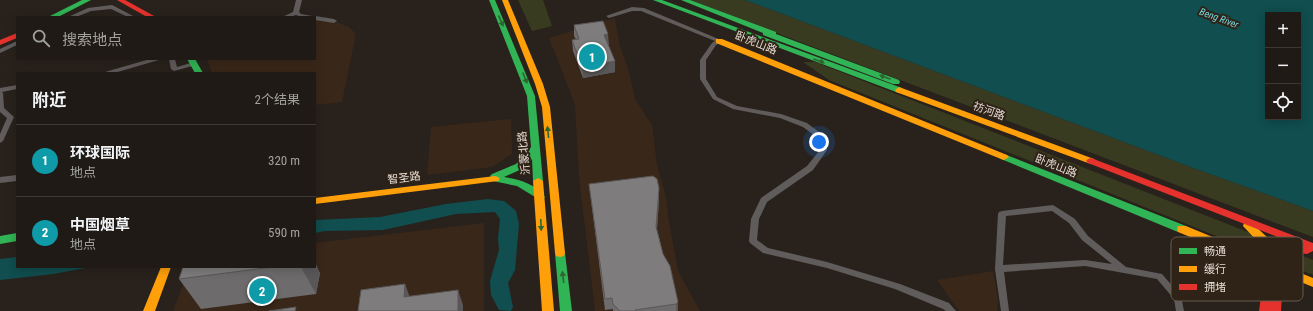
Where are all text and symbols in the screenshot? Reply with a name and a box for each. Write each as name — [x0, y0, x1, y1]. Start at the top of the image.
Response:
water label: Beng River — [1198, 6, 1241, 30]
map controls — [1265, 12, 1301, 120]
button: + — [1265, 12, 1301, 48]
one-way arrow — [497, 15, 504, 27]
search box — [16, 16, 316, 60]
icon: search — [30, 27, 52, 49]
street label: 卧虎山路 — [733, 29, 779, 57]
text: 搜索地点 — [62, 31, 122, 49]
pin: 1 — [579, 42, 605, 72]
button: − — [1265, 48, 1301, 84]
one-way arrow — [813, 58, 825, 64]
one-way arrow — [522, 72, 528, 84]
one-way arrow — [878, 74, 890, 80]
button: locate — [1265, 84, 1301, 120]
text: 附近 — [32, 90, 66, 110]
text: 2个结果 — [255, 92, 300, 107]
street label: 祊河路 — [971, 99, 1007, 123]
one-way arrow — [545, 126, 551, 138]
street label: 沂蒙北路 — [516, 131, 532, 175]
your location — [809, 132, 829, 152]
text: 环球国际 — [70, 144, 130, 162]
street label: 卧虎山路 — [1033, 152, 1079, 180]
text: 1 — [42, 153, 48, 168]
text: 320 m — [268, 153, 300, 168]
text: 地点 — [70, 165, 96, 180]
street label: 智圣路 — [387, 170, 421, 186]
text: 中国烟草 — [70, 216, 130, 234]
one-way arrow — [538, 219, 545, 231]
text: 2 — [42, 225, 48, 240]
text: 590 m — [268, 225, 300, 240]
text: 地点 — [70, 237, 96, 252]
legend — [1171, 237, 1303, 301]
text: 畅通 — [1204, 245, 1226, 258]
text: 缓行 — [1204, 263, 1226, 276]
one-way arrow — [559, 270, 566, 283]
pin: 2 — [249, 276, 275, 306]
text: 拥堵 — [1204, 281, 1226, 294]

